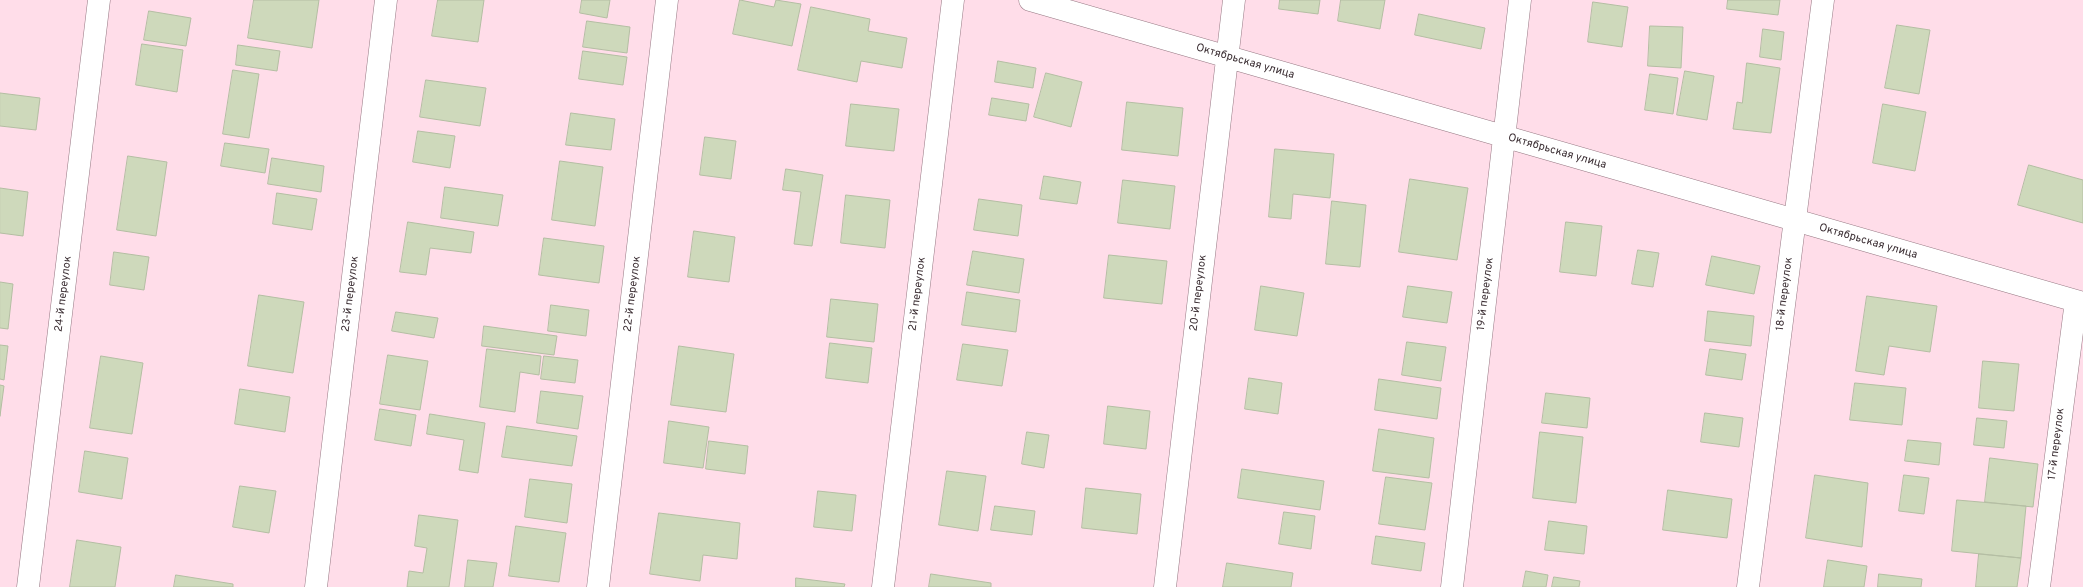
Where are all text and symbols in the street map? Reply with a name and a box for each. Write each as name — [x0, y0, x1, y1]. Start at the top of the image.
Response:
street label: Октябрьская улица — [1194, 42, 1296, 82]
street label: Октябрьская улица — [1506, 132, 1608, 172]
street label: Октябрьская улица — [1817, 222, 1919, 262]
street label: 20-й переулок — [1188, 254, 1210, 332]
street label: 24-й переулок — [53, 255, 75, 333]
street label: 23-й переулок — [340, 255, 362, 333]
street label: 22-й переулок — [622, 255, 644, 333]
street label: 21-й переулок — [907, 256, 929, 332]
street label: 19-й переулок — [1475, 257, 1497, 331]
street label: 18-й переулок — [1774, 257, 1796, 331]
street label: 17-й переулок — [2046, 407, 2068, 481]

